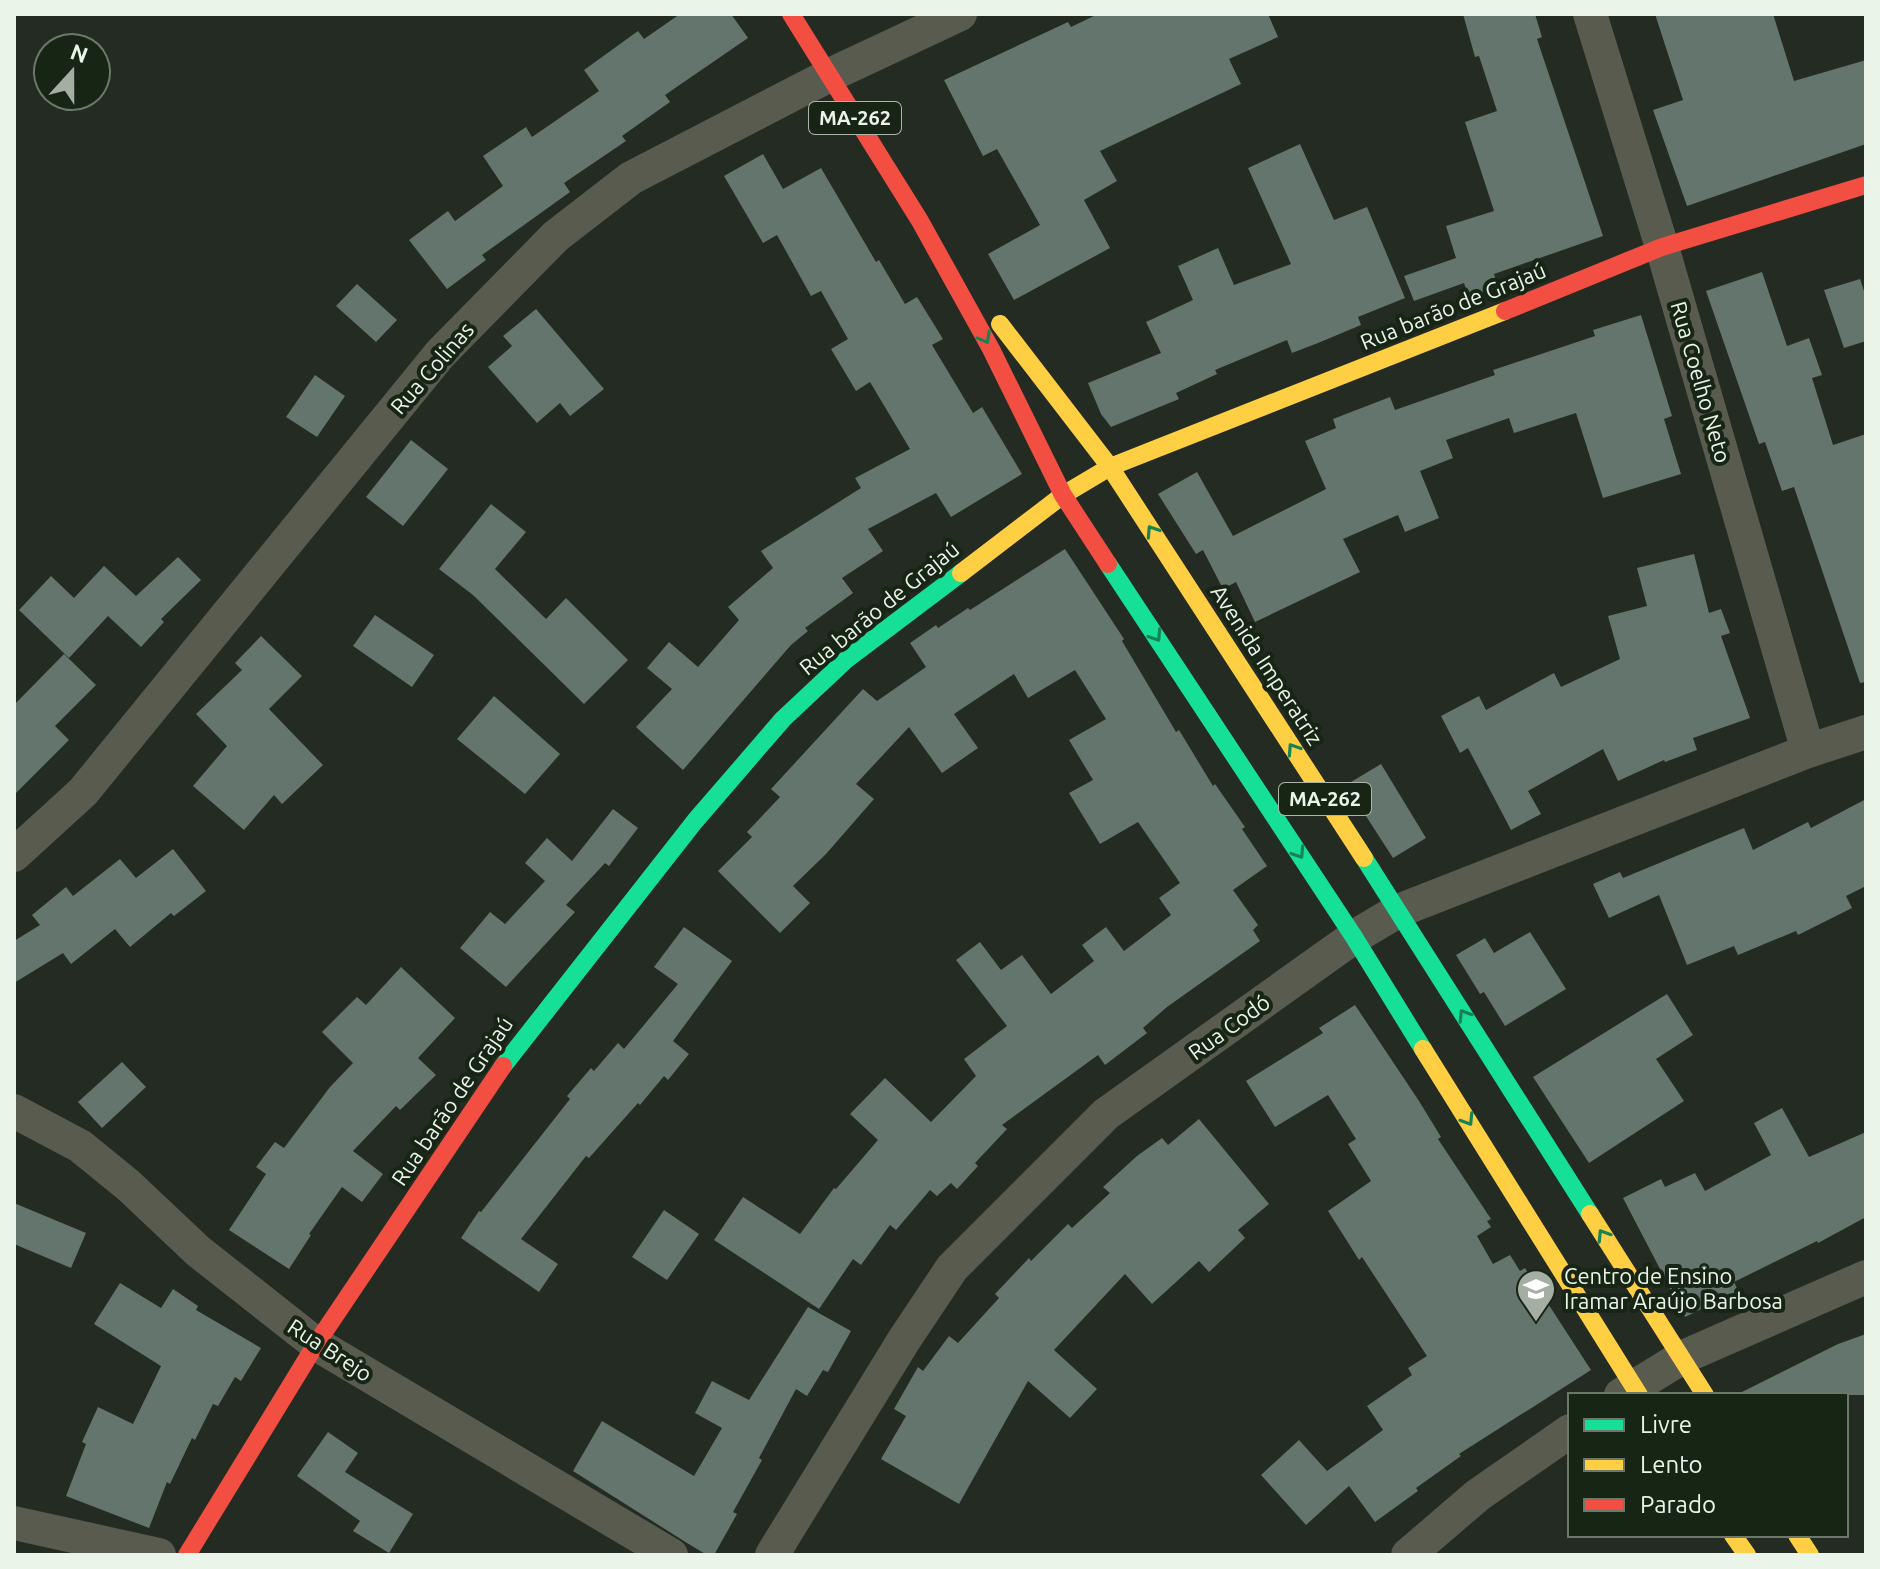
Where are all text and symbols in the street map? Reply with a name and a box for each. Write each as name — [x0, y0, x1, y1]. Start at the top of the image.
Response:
north arrow — [32, 32, 112, 112]
text: N — [67, 38, 91, 67]
road number: MA-262 — [809, 102, 901, 134]
street label: Rua barão de Grajaú — [1356, 257, 1549, 354]
street label: Rua Coelho Neto — [1666, 298, 1736, 465]
street label: Rua Colinas — [385, 317, 478, 419]
one-way arrow — [975, 329, 991, 344]
one-way arrow — [1146, 526, 1161, 540]
street label: Rua barão de Grajaú — [794, 536, 963, 680]
street label: Avenida Imperatriz — [1206, 580, 1328, 749]
one-way arrow — [1146, 627, 1161, 642]
one-way arrow — [1288, 744, 1303, 758]
road number: MA-262 — [1279, 783, 1371, 815]
one-way arrow — [1289, 844, 1304, 859]
street label: Rua Codó — [1183, 989, 1274, 1065]
one-way arrow — [1458, 1009, 1473, 1024]
street label: Rua barão de Grajaú — [386, 1012, 517, 1190]
one-way arrow — [1458, 1111, 1473, 1126]
one-way arrow — [1598, 1229, 1613, 1244]
place label: Centro de Ensino Iramar Araújo Barbosa — [1564, 1263, 1783, 1313]
school or university icon: Centro de Ensino Iramar Araújo Barbosa — [1515, 1268, 1557, 1323]
street label: Rua Brejo — [284, 1313, 377, 1386]
legend — [1568, 1393, 1848, 1537]
text: Livre — [1640, 1411, 1692, 1438]
text: Lento — [1640, 1451, 1703, 1478]
text: Parado — [1640, 1491, 1716, 1518]

